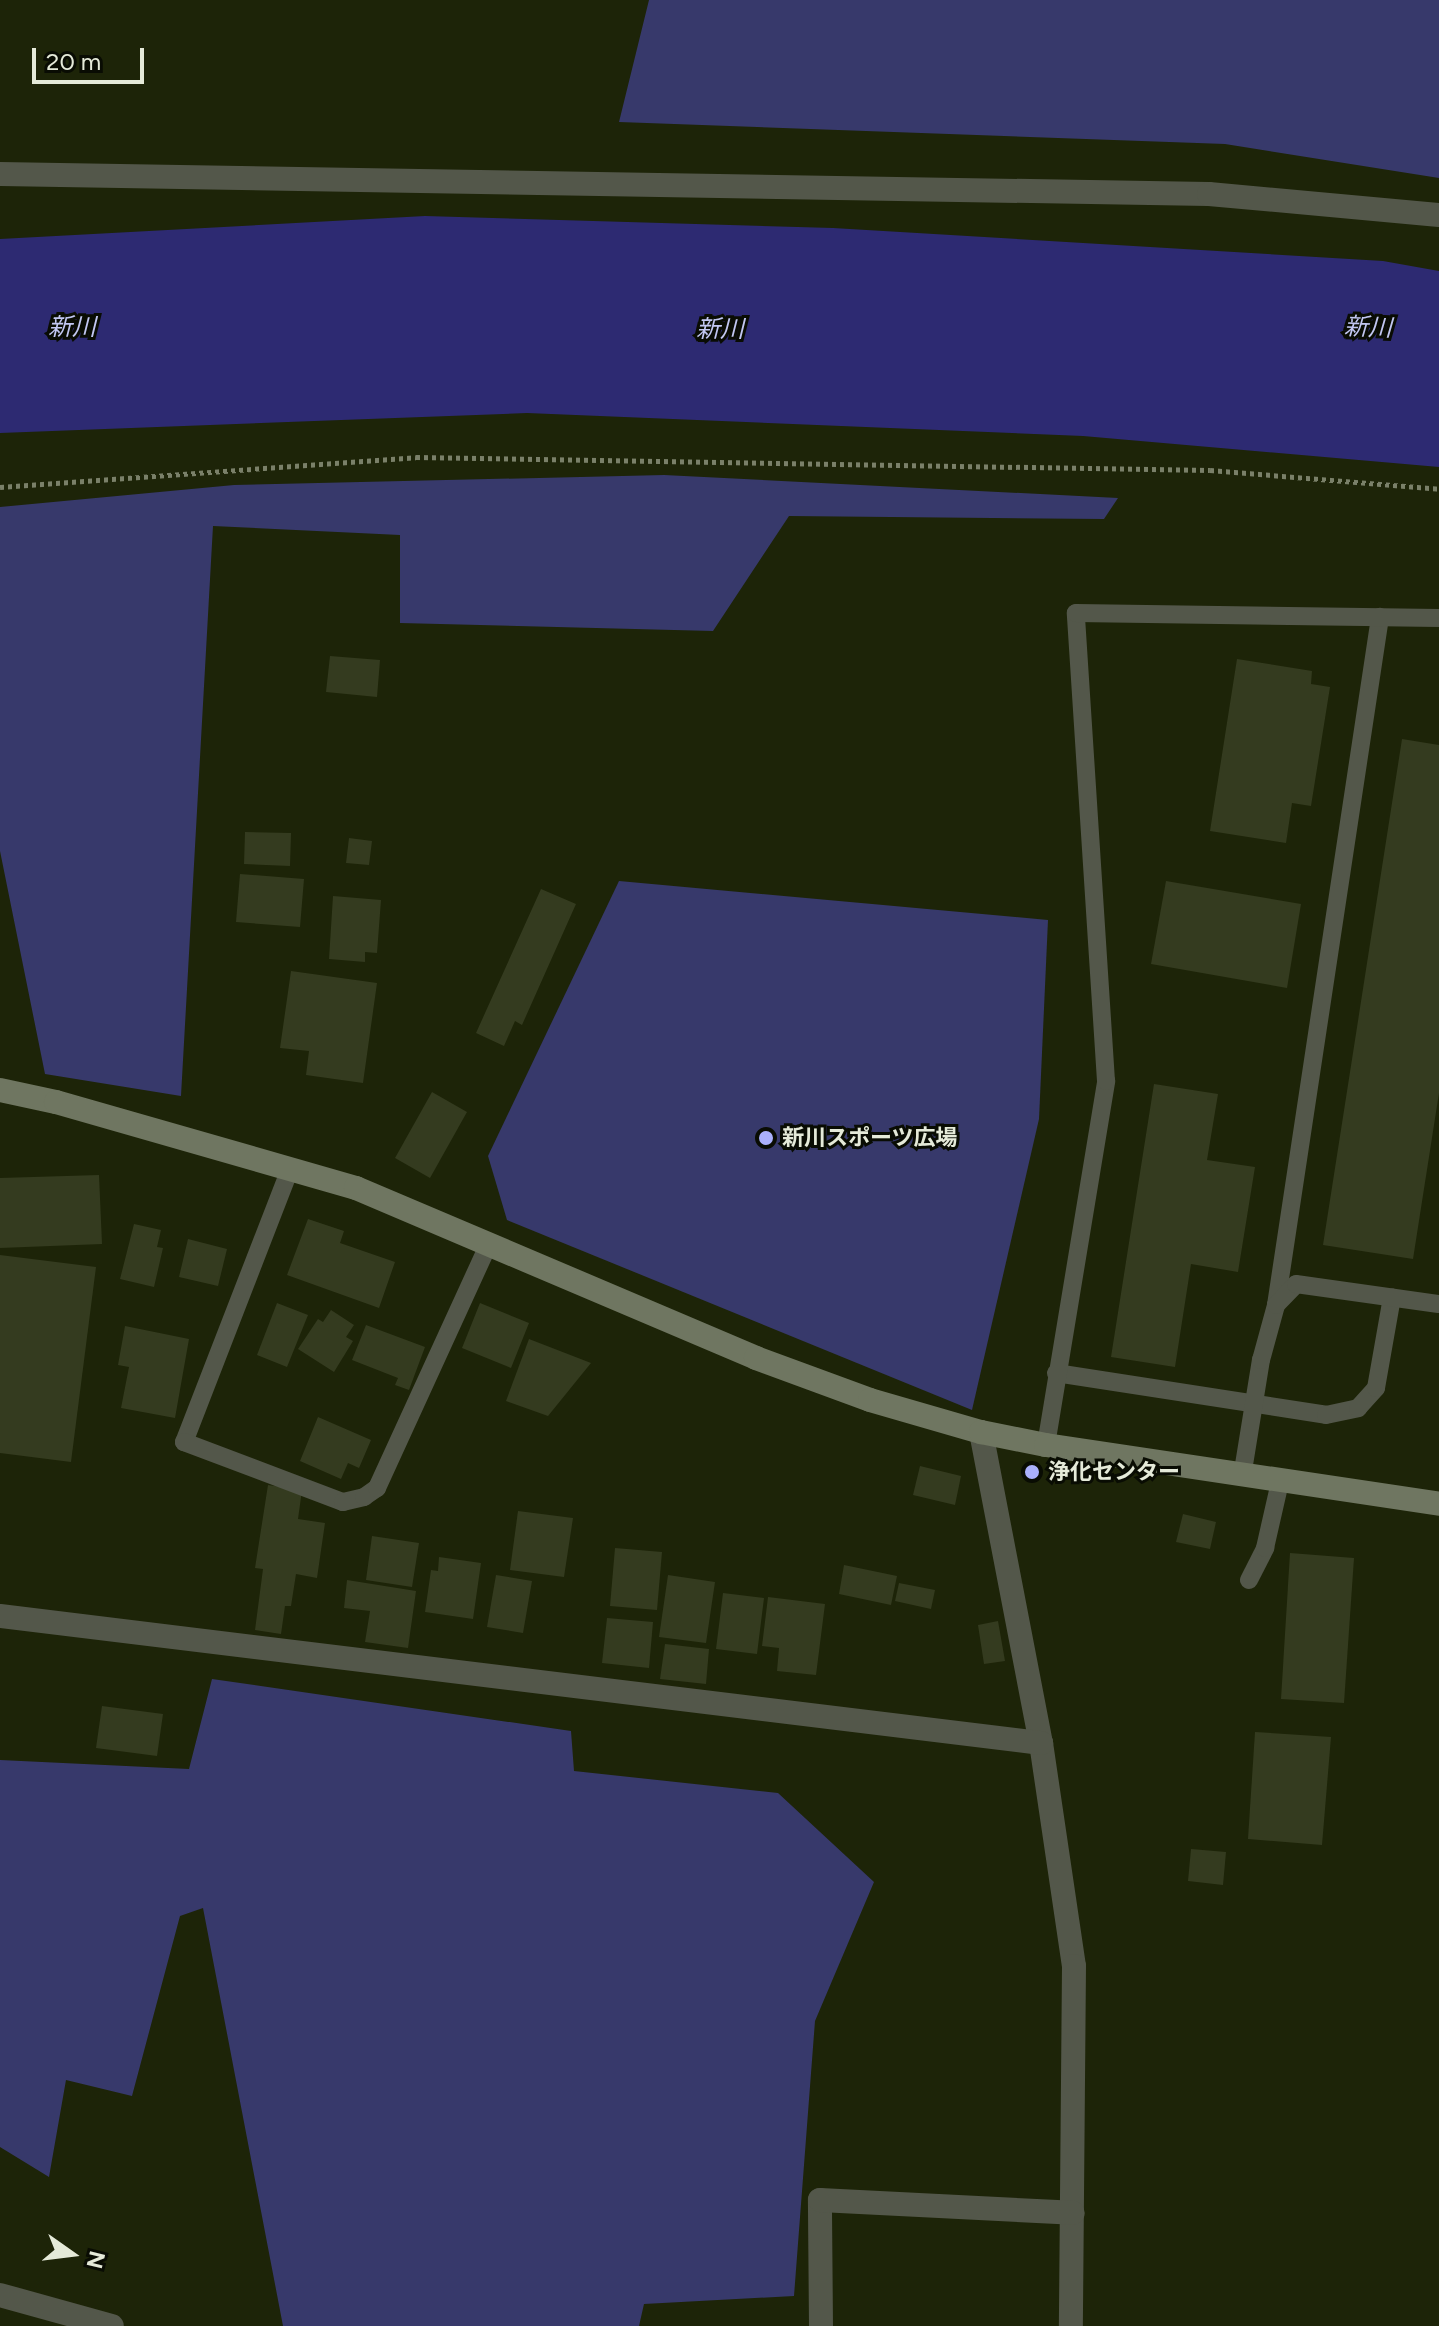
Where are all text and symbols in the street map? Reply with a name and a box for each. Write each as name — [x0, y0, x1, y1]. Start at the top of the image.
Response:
scale bar — [36, 32, 148, 82]
text: 20 m — [46, 47, 101, 76]
water label: 新川 — [1344, 312, 1392, 342]
water label: 新川 — [48, 313, 96, 341]
water label: 新川 — [696, 315, 744, 343]
place label: 新川スポーツ広場 — [782, 1125, 958, 1151]
marker: 新川スポーツ広場 — [757, 1129, 775, 1147]
place label: 浄化センター — [1048, 1459, 1180, 1485]
marker: 浄化センター — [1023, 1463, 1041, 1481]
north arrow — [32, 2214, 112, 2294]
text: N — [81, 2248, 111, 2271]

